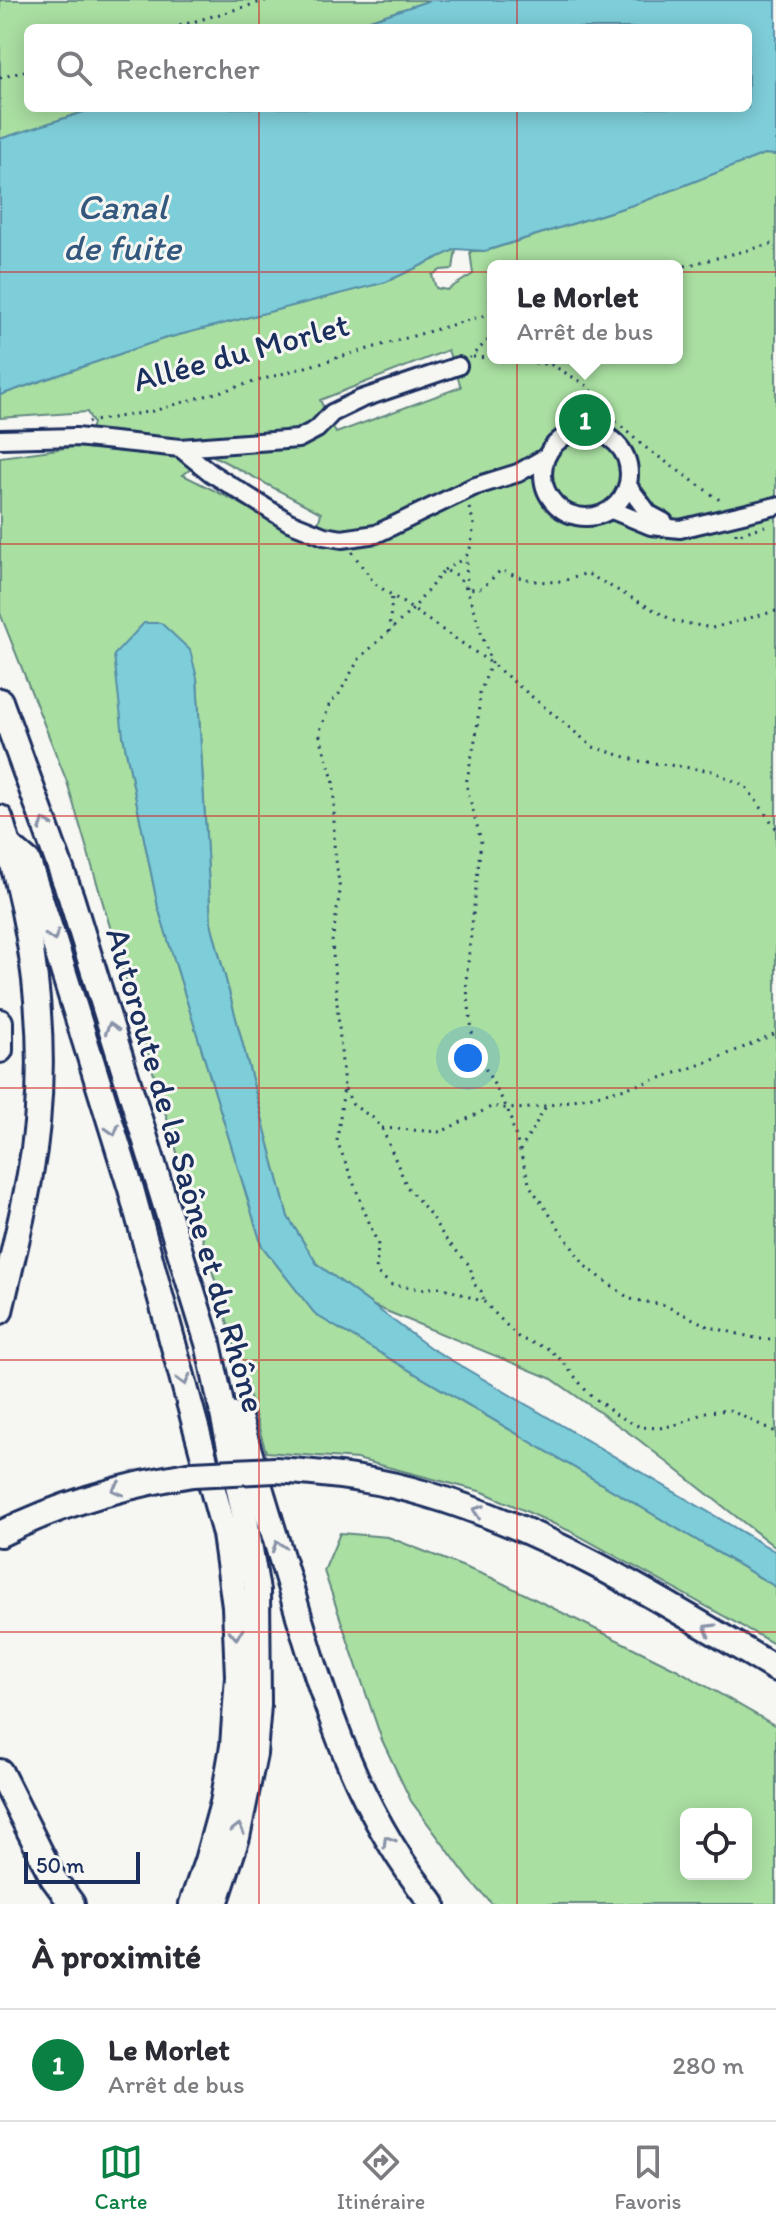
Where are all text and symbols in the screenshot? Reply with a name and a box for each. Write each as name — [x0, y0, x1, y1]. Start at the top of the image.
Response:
search box — [24, 24, 752, 112]
icon: search — [52, 46, 96, 90]
text: Rechercher — [116, 50, 260, 87]
water label: Canal de fuite — [63, 185, 183, 269]
popup — [487, 260, 683, 364]
text: Le Morlet — [517, 278, 638, 315]
street label: Allée du Morlet — [129, 303, 353, 401]
text: Arrêt de bus — [517, 315, 653, 347]
pin: 1 — [559, 390, 611, 450]
one-way arrow — [38, 818, 54, 832]
street label: Autoroute de la Saône et du Rhône — [97, 923, 275, 1417]
one-way arrow — [43, 929, 59, 943]
one-way arrow — [104, 1021, 120, 1035]
your location — [448, 1038, 488, 1078]
one-way arrow — [104, 1122, 120, 1136]
one-way arrow — [175, 1372, 192, 1386]
one-way arrow — [111, 1480, 124, 1497]
one-way arrow — [472, 1504, 486, 1521]
one-way arrow — [271, 1539, 287, 1553]
one-way arrow — [703, 1623, 718, 1638]
one-way arrow — [227, 1628, 244, 1641]
map controls — [680, 1808, 752, 1880]
button: locate — [680, 1808, 752, 1880]
one-way arrow — [229, 1823, 246, 1837]
one-way arrow — [382, 1835, 398, 1849]
scale bar — [24, 1848, 140, 1884]
text: 50 m — [36, 1852, 85, 1879]
text: À proximité — [32, 1936, 201, 1977]
text: Le Morlet — [108, 2031, 230, 2068]
text: 1 — [52, 2049, 64, 2081]
text: 280 m — [672, 2049, 744, 2081]
text: Arrêt de bus — [108, 2068, 245, 2100]
tab: Carte — [95, 2140, 148, 2215]
tab: Itinéraire — [337, 2140, 425, 2215]
tab: Favoris — [614, 2140, 681, 2215]

